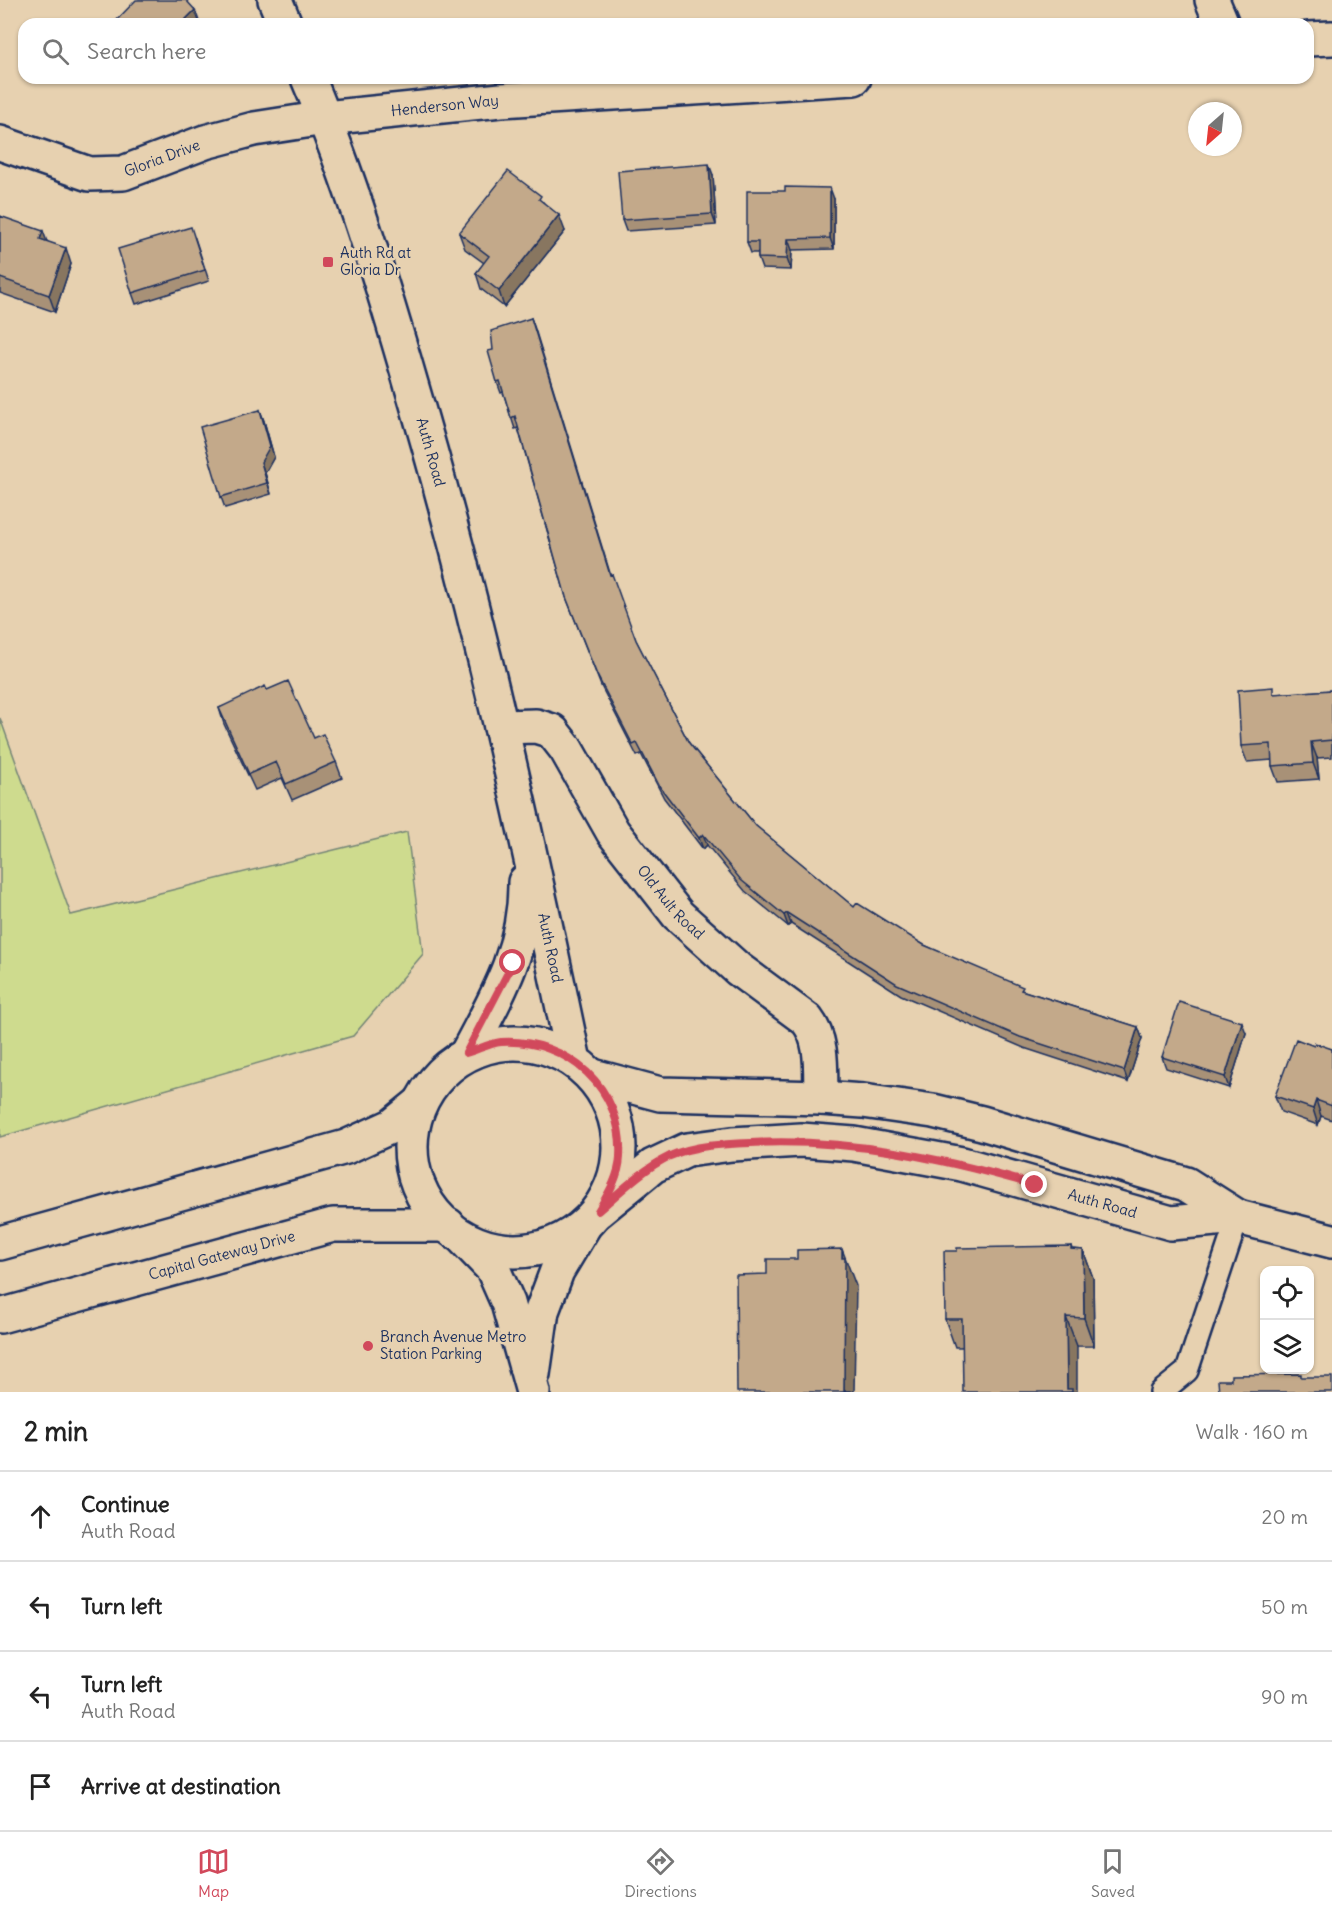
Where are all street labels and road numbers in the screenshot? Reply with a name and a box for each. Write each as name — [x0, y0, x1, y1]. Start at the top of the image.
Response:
street label: Henderson Way — [390, 90, 500, 120]
street label: Gloria Drive — [121, 135, 203, 181]
street label: Auth Road — [412, 415, 450, 489]
street label: Old Ault Road — [633, 861, 709, 943]
street label: Auth Road — [534, 911, 567, 985]
street label: Auth Road — [1066, 1184, 1139, 1222]
street label: Capital Gateway Drive — [146, 1226, 297, 1284]

